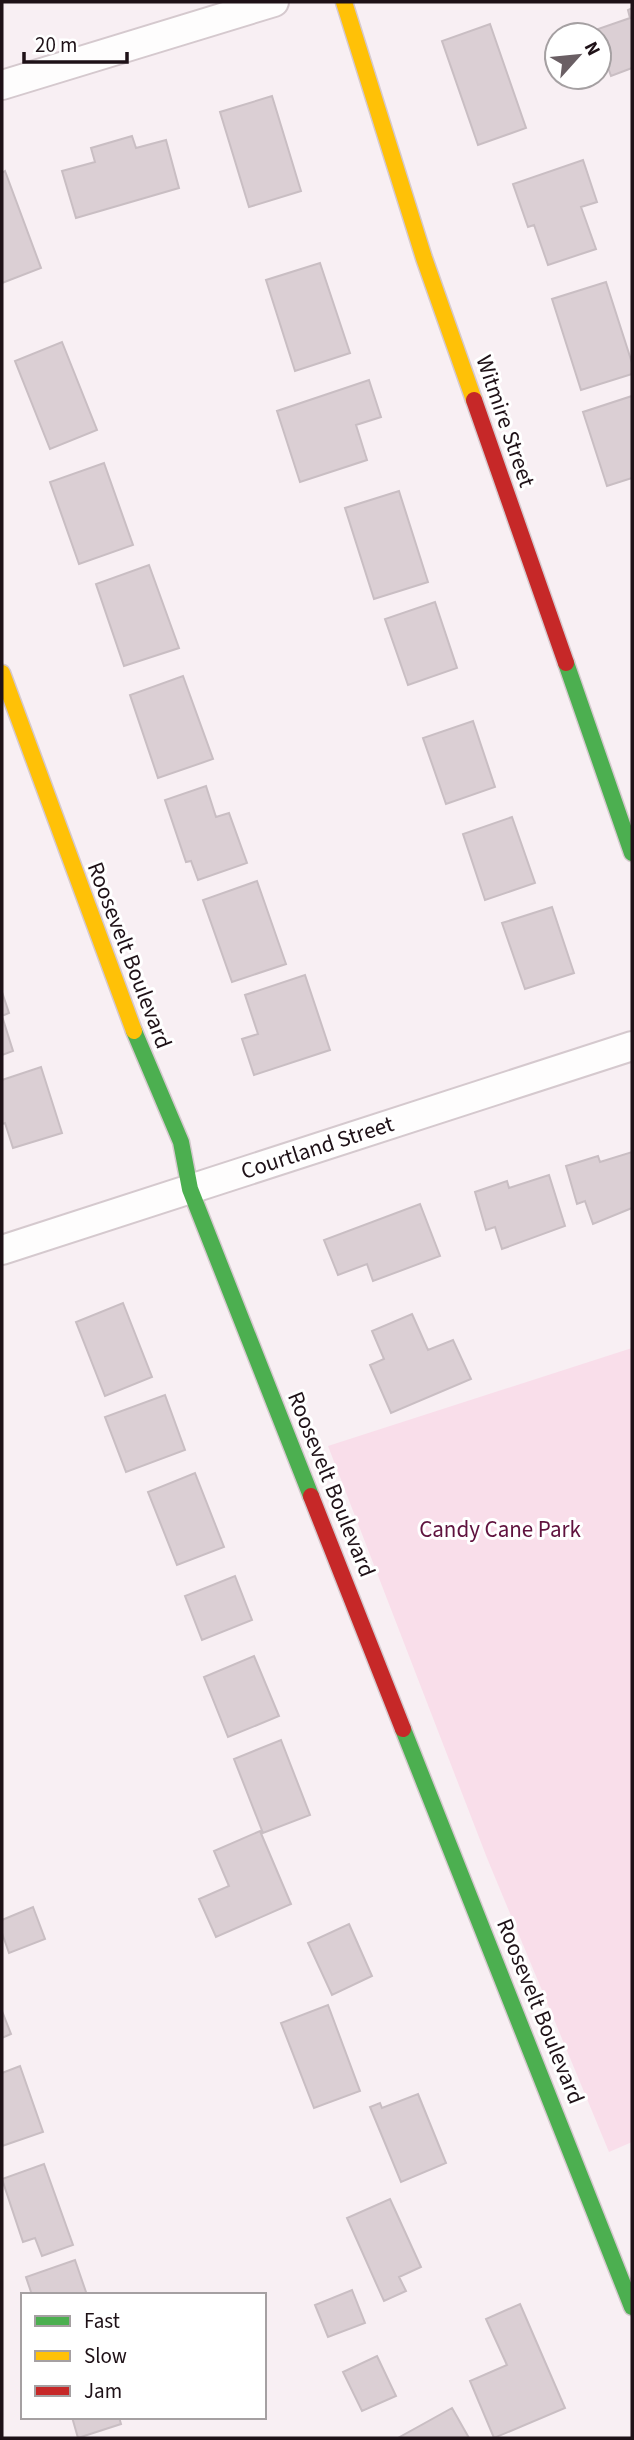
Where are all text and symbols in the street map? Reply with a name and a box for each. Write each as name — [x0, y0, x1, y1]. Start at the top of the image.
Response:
scale bar — [24, 21, 128, 65]
north arrow — [543, 21, 613, 91]
text: 20 m — [35, 30, 77, 60]
text: N — [577, 37, 607, 61]
street label: Witmire Street — [468, 351, 544, 492]
street label: Roosevelt Boulevard — [79, 857, 180, 1053]
street label: Courtland Street — [236, 1107, 398, 1188]
street label: Roosevelt Boulevard — [279, 1386, 384, 1582]
park label: Candy Cane Park — [419, 1513, 581, 1546]
street label: Roosevelt Boulevard — [488, 1913, 593, 2109]
legend — [21, 2293, 266, 2419]
text: Fast — [84, 2306, 120, 2336]
text: Slow — [84, 2341, 127, 2371]
text: Jam — [84, 2376, 122, 2406]

